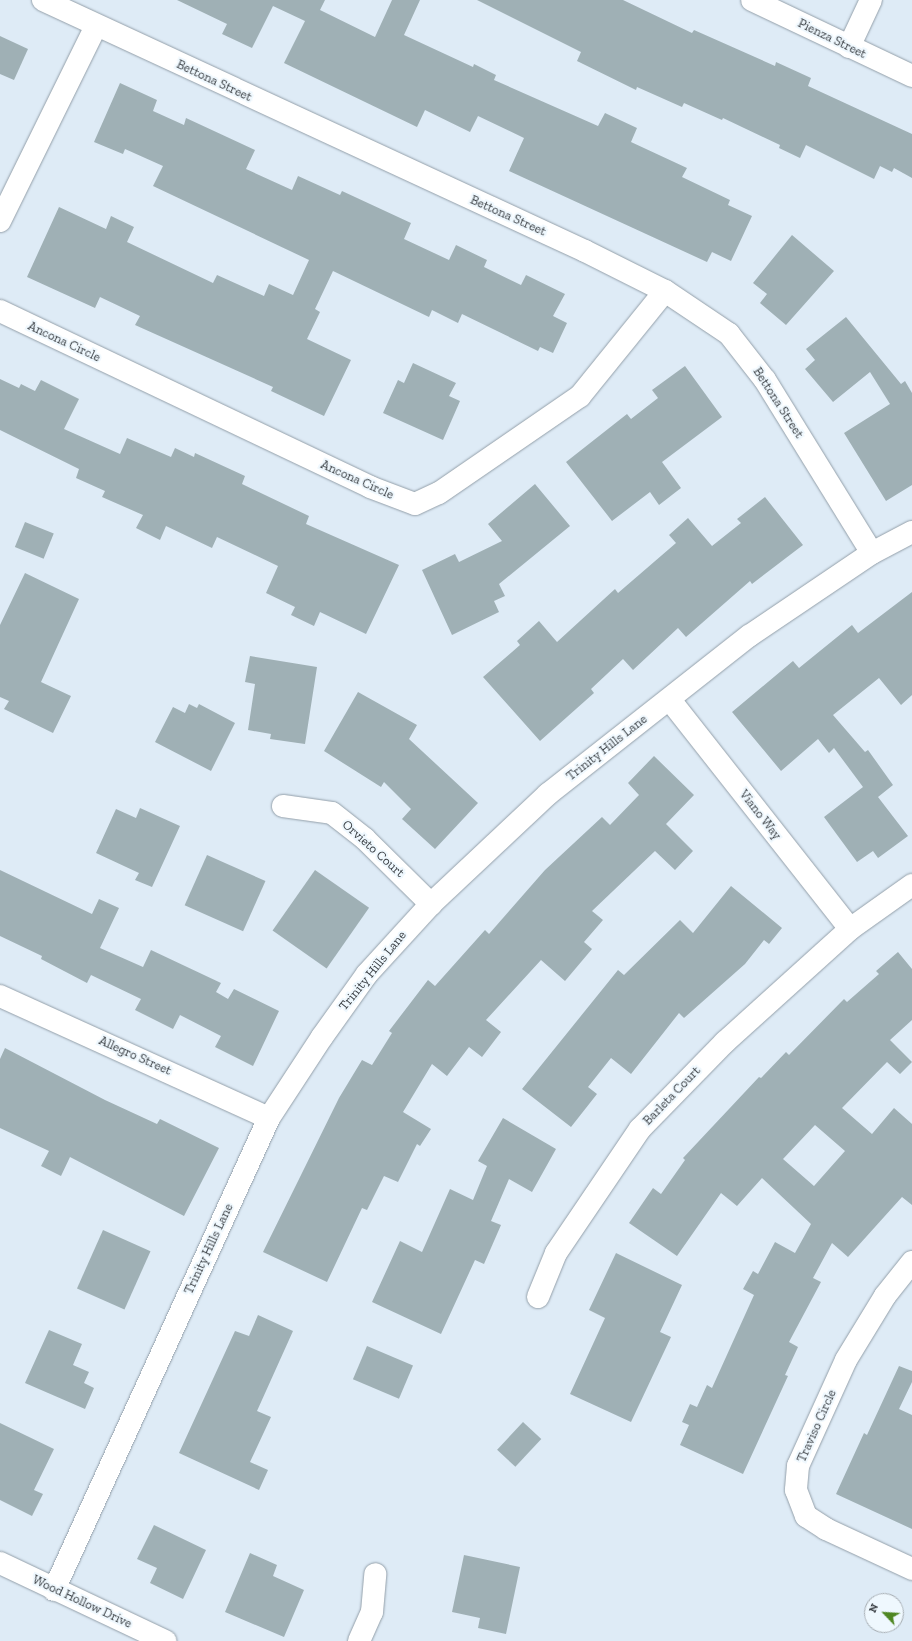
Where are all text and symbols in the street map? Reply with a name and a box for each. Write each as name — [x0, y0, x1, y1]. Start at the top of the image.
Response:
street label: Pienza Street — [795, 16, 869, 62]
street label: Bettona Street — [174, 57, 254, 105]
street label: Bettona Street — [468, 192, 548, 240]
street label: Ancona Circle — [25, 318, 103, 366]
street label: Bettona Street — [749, 365, 807, 441]
street label: Ancona Circle — [318, 457, 396, 503]
street label: Trinity Hills Lane — [563, 712, 651, 784]
street label: Viano Way — [736, 787, 784, 843]
street label: Orvieto Court — [339, 817, 407, 881]
street label: Trinity Hills Lane — [336, 928, 410, 1014]
street label: Allegro Street — [96, 1033, 174, 1079]
street label: Barleta Court — [640, 1063, 704, 1129]
street label: Trinity Hills Lane — [181, 1201, 237, 1297]
street label: Traviso Circle — [794, 1387, 840, 1465]
street label: Wood Hollow Drive — [30, 1572, 134, 1632]
north arrow — [864, 1593, 904, 1633]
text: N — [866, 1602, 881, 1615]

